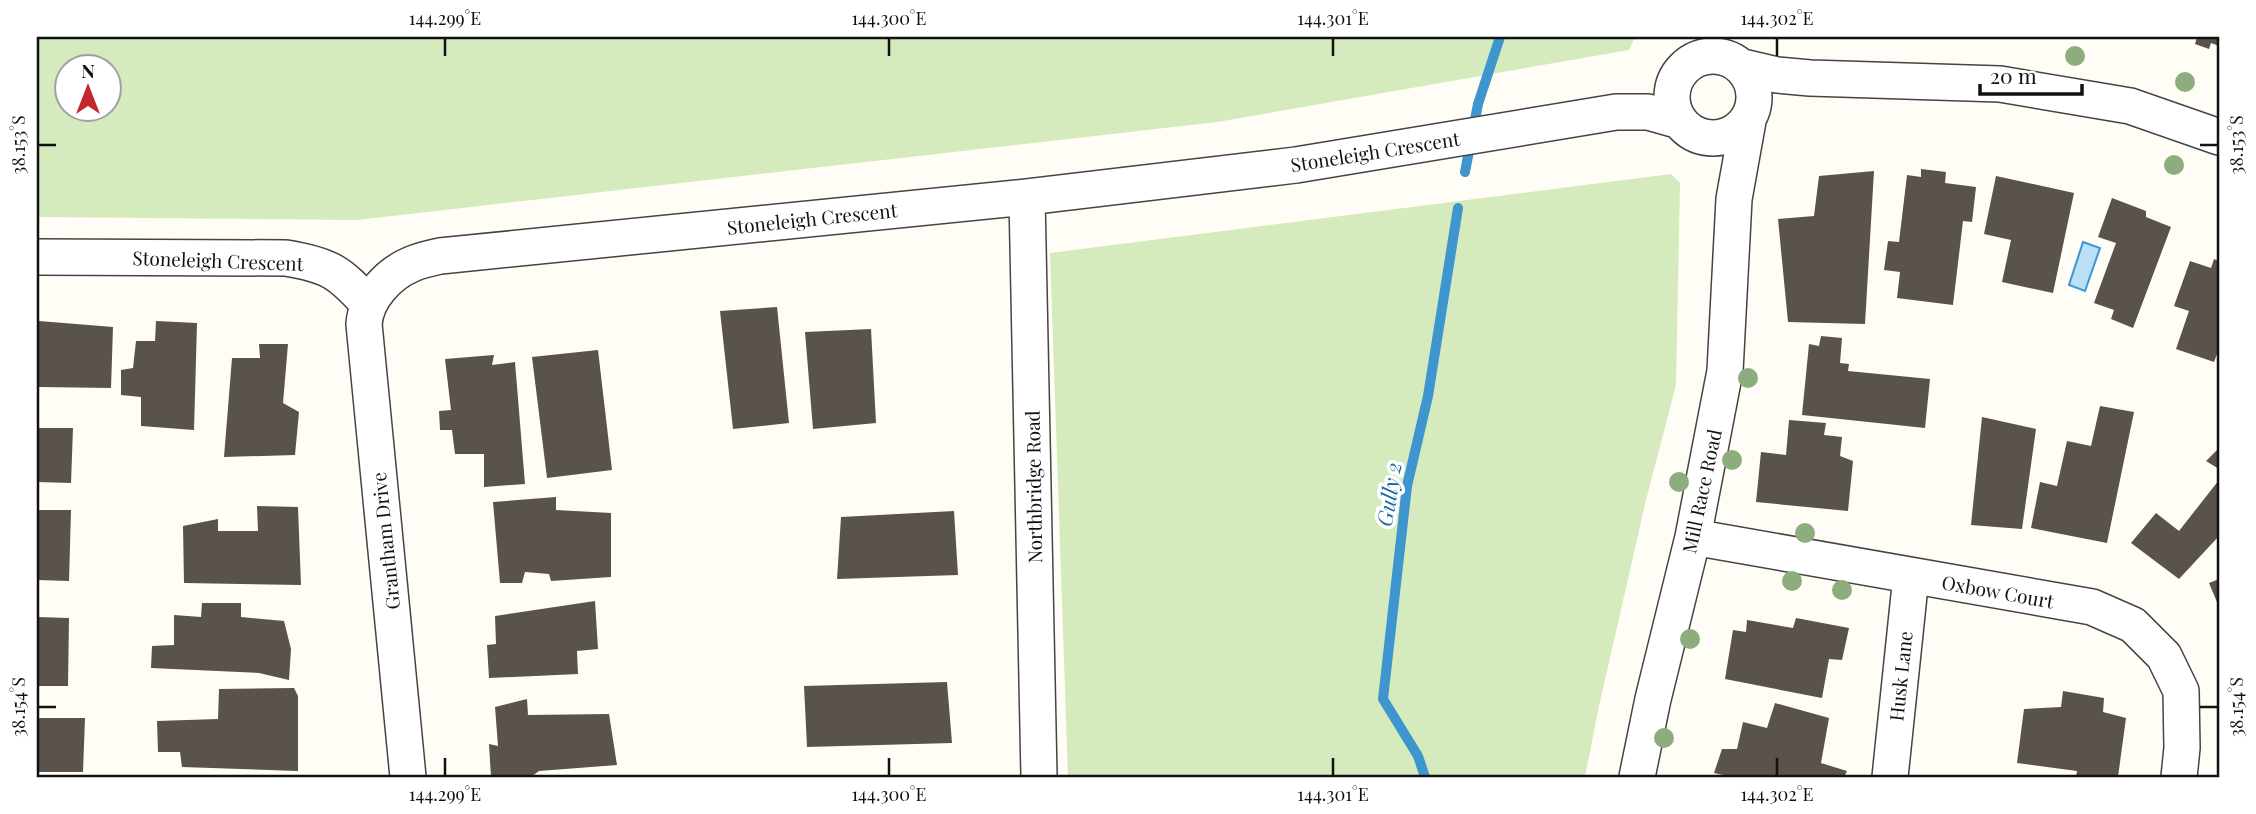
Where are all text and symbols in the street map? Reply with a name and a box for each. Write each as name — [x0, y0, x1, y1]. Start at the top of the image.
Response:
text: 144.299°E — [409, 6, 481, 30]
text: 144.300°E — [851, 6, 927, 30]
text: 144.301°E — [1297, 6, 1369, 30]
text: 144.302°E — [1740, 6, 1814, 30]
north arrow — [52, 52, 122, 122]
scale bar — [1980, 52, 2081, 96]
text: N — [81, 57, 95, 83]
text: 20 m — [1990, 61, 2037, 89]
text: 38.153°S — [6, 115, 30, 175]
text: 38.153°S — [2224, 115, 2248, 175]
street label: Stoneleigh Crescent — [1289, 125, 1462, 177]
street label: Stoneleigh Crescent — [726, 196, 899, 240]
street label: Stoneleigh Crescent — [132, 244, 304, 276]
street label: Northbridge Road — [1019, 410, 1047, 564]
street label: Mill Race Road — [1675, 427, 1727, 555]
water label: Gully 2 — [1369, 460, 1407, 528]
street label: Grantham Drive — [365, 471, 405, 611]
street label: Oxbow Court — [1940, 568, 2056, 614]
street label: Husk Lane — [1882, 630, 1918, 722]
text: 38.154°S — [6, 677, 30, 737]
text: 38.154°S — [2224, 677, 2248, 737]
text: 144.299°E — [409, 782, 481, 806]
text: 144.300°E — [851, 782, 927, 806]
text: 144.301°E — [1297, 782, 1369, 806]
text: 144.302°E — [1740, 782, 1814, 806]

